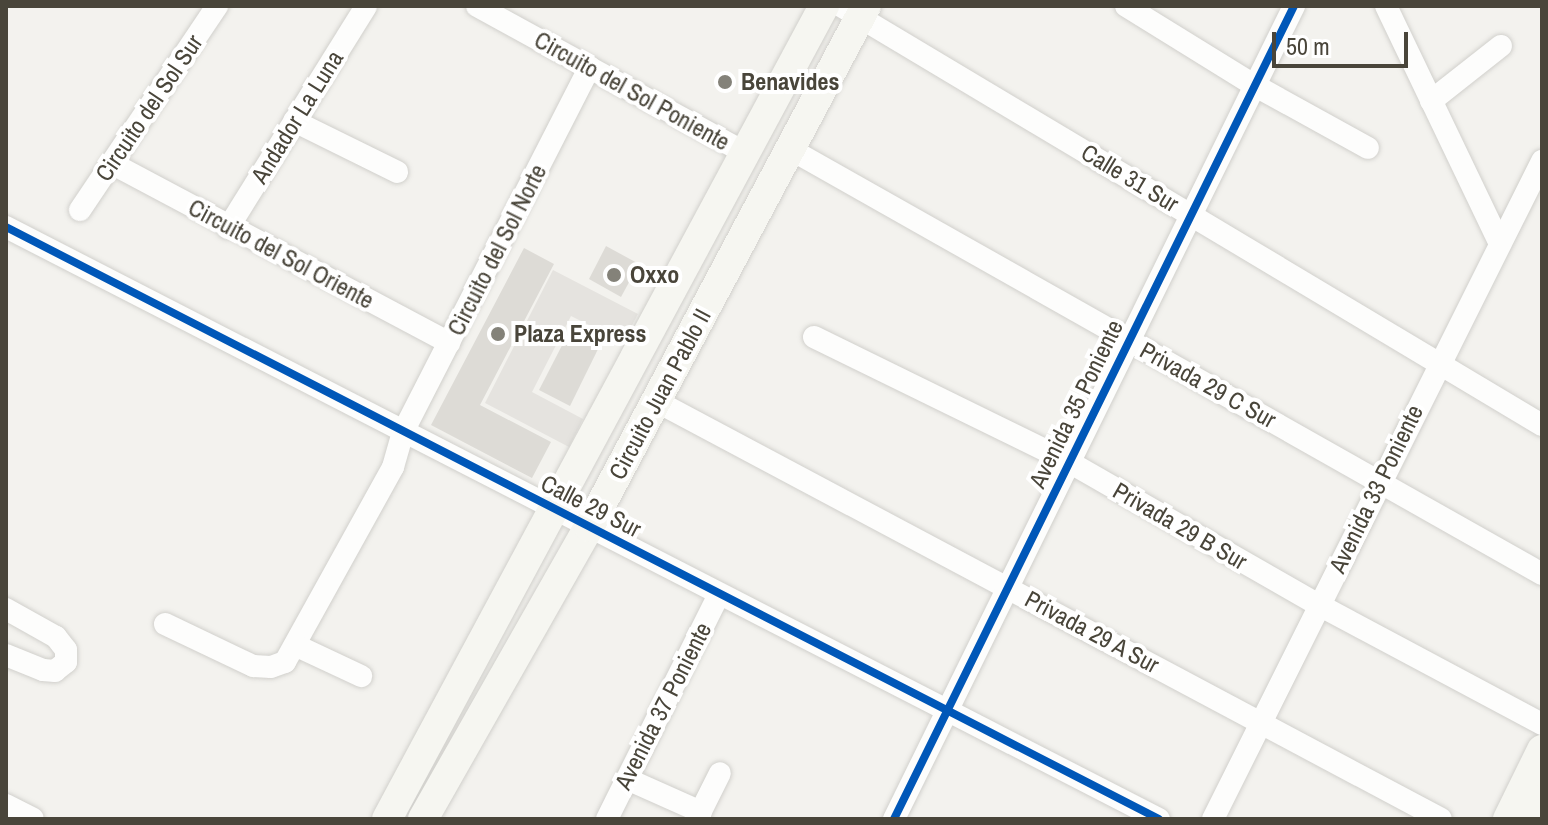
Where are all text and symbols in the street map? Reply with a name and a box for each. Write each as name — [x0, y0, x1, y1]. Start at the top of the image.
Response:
scale bar — [1276, 16, 1412, 66]
street label: Circuito del Sol Poniente — [529, 25, 735, 157]
street label: Circuito del Sol Sur — [89, 29, 209, 187]
text: 50 m — [1286, 30, 1330, 62]
street label: Andador La Luna — [245, 45, 349, 189]
place label: Benavides — [741, 68, 839, 96]
marker: Benavides — [716, 73, 734, 91]
street label: Calle 31 Sur — [1076, 138, 1184, 218]
street label: Circuito del Sol Norte — [441, 160, 553, 340]
street label: Circuito del Sol Oriente — [183, 193, 379, 315]
place label: Oxxo — [630, 261, 679, 289]
marker: Oxxo — [605, 266, 623, 284]
street label: Circuito Juan Pablo II — [603, 304, 717, 484]
street label: Avenida 35 Poniente — [1023, 315, 1129, 493]
place label: Plaza Express — [514, 320, 646, 348]
marker: Plaza Express — [489, 325, 507, 343]
street label: Privada 29 C Sur — [1135, 336, 1281, 434]
street label: Avenida 33 Poniente — [1323, 400, 1429, 578]
street label: Calle 29 Sur — [536, 469, 646, 543]
street label: Privada 29 B Sur — [1108, 476, 1252, 576]
street label: Privada 29 A Sur — [1019, 584, 1165, 680]
street label: Avenida 37 Poniente — [609, 618, 717, 794]

